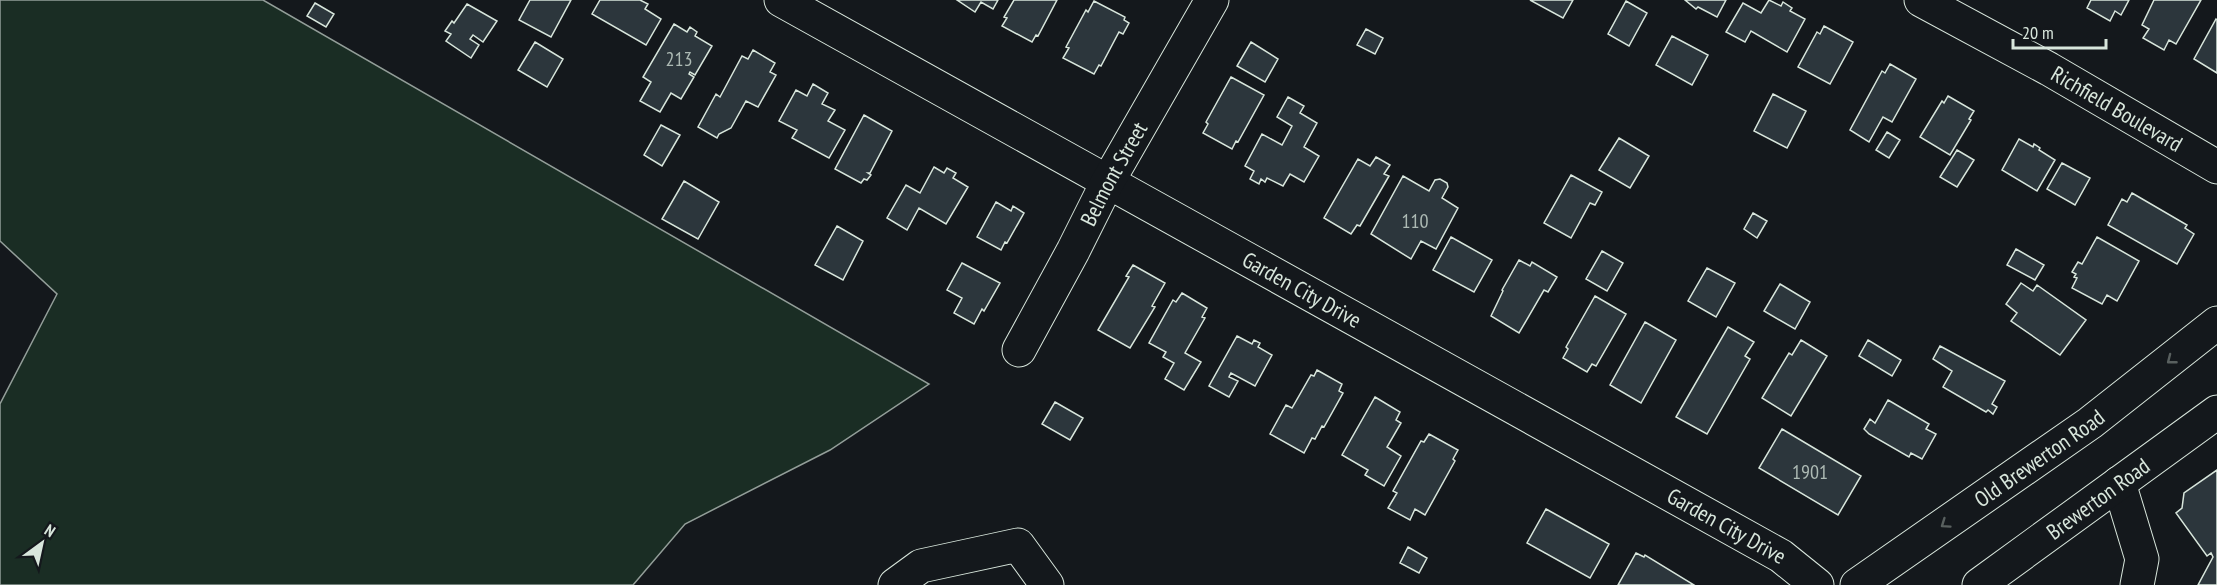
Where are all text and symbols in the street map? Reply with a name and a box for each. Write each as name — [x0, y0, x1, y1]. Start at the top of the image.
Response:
scale bar — [2013, 12, 2106, 50]
text: 20 m — [2022, 21, 2054, 44]
house number: 213 — [666, 46, 693, 72]
street label: Richfield Boulevard — [2046, 59, 2187, 158]
street label: Belmont Street — [1074, 117, 1153, 230]
house number: 110 — [1402, 208, 1429, 234]
street label: Garden City Drive — [1238, 245, 1366, 334]
one-way arrow — [2167, 352, 2178, 363]
street label: Old Brewerton Road — [1969, 402, 2109, 512]
street label: Brewerton Road — [2041, 453, 2155, 545]
house number: 1901 — [1792, 459, 1828, 485]
street label: Garden City Drive — [1662, 482, 1791, 570]
north arrow — [12, 513, 72, 573]
one-way arrow — [1941, 517, 1952, 528]
text: N — [41, 520, 59, 541]

